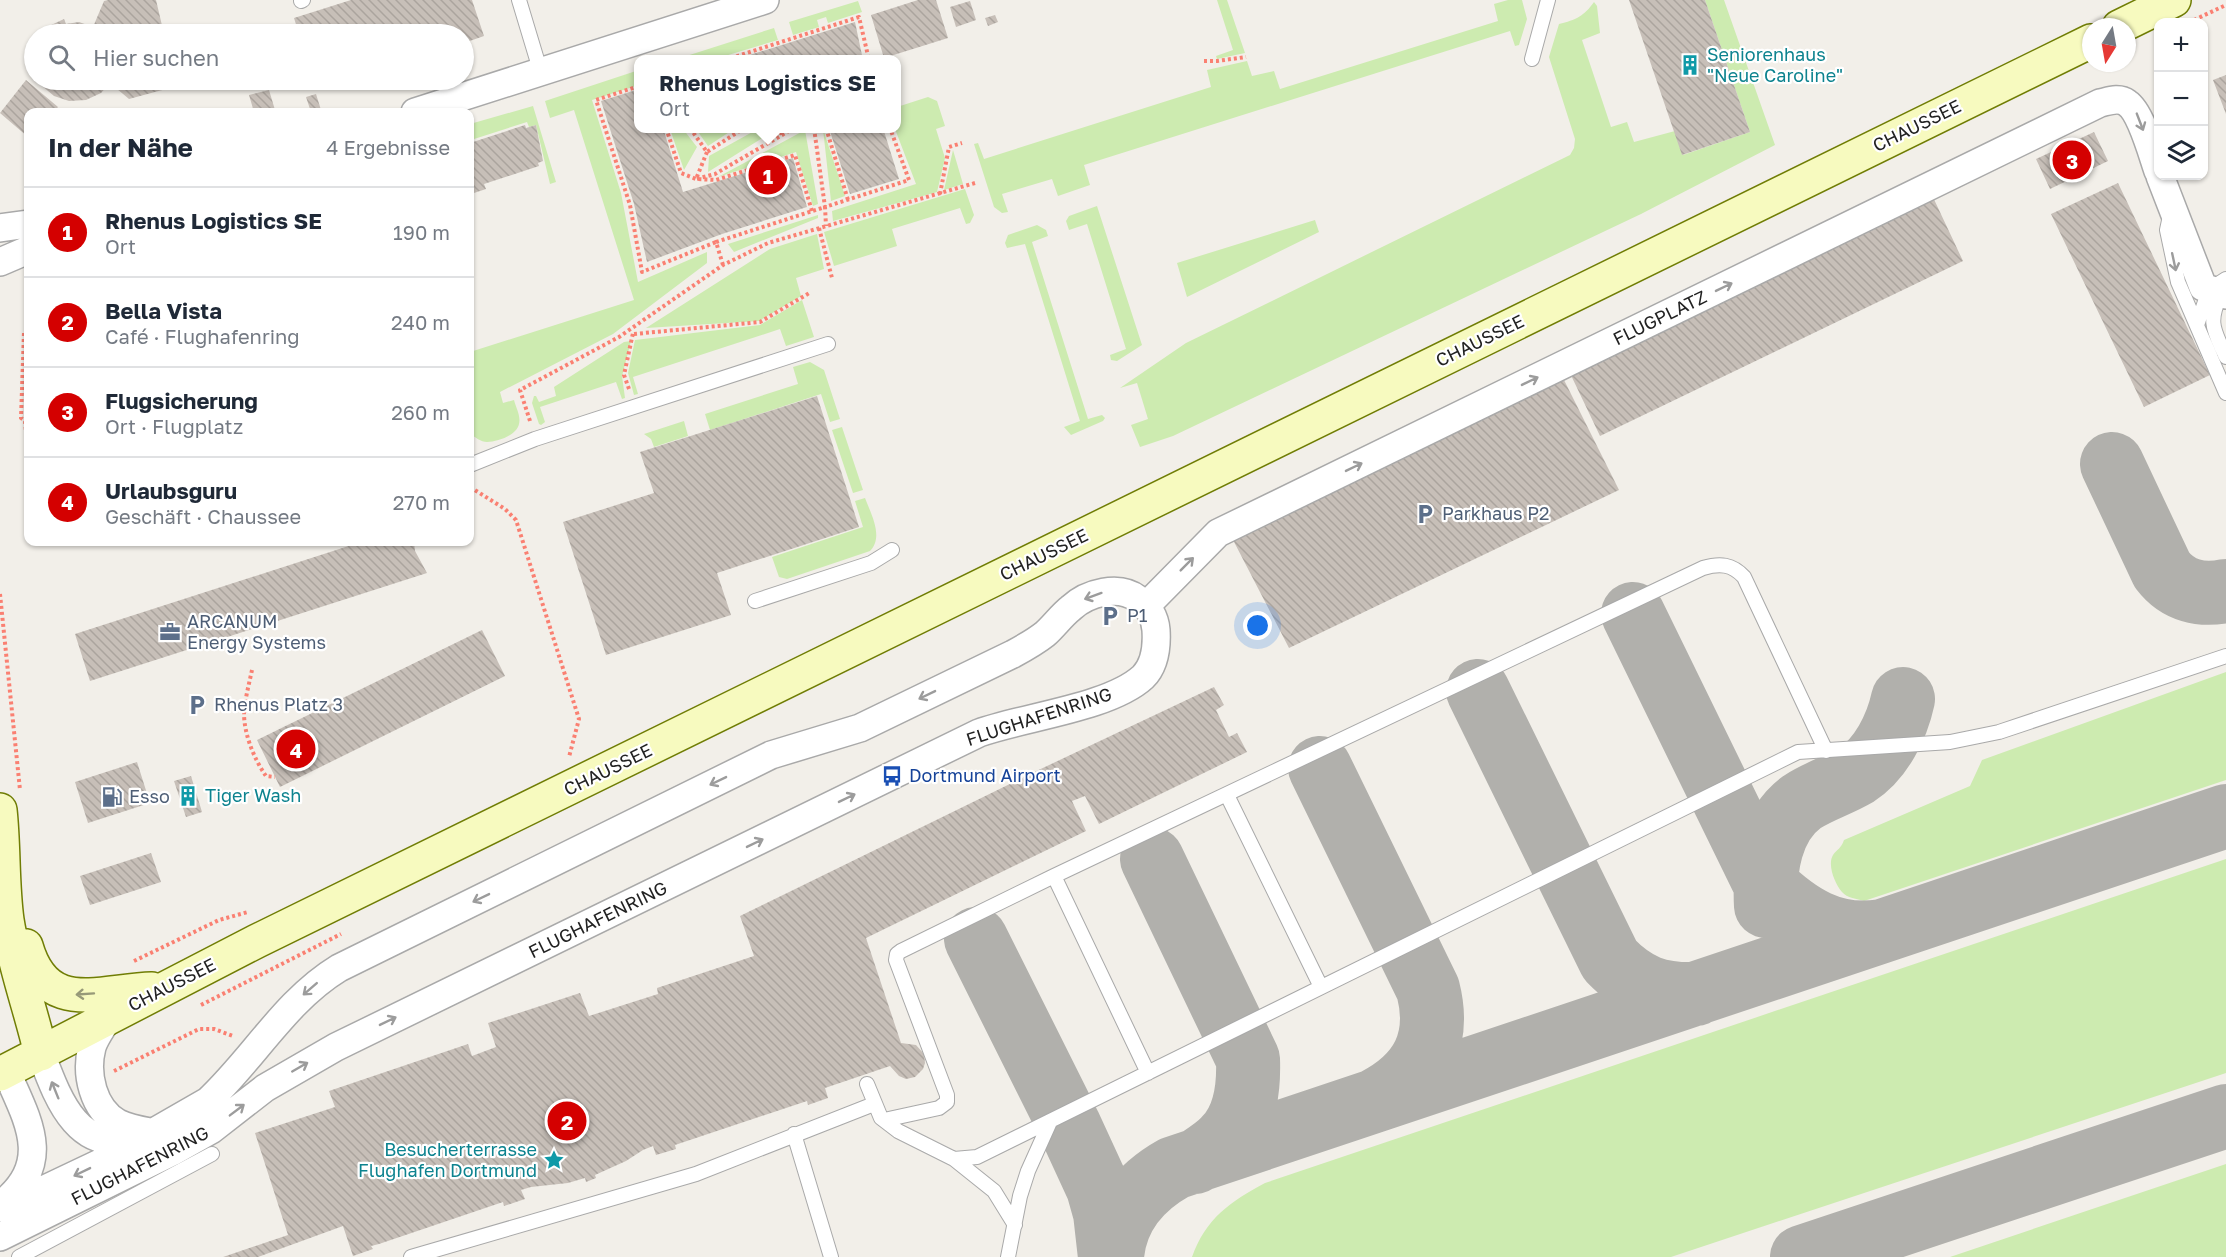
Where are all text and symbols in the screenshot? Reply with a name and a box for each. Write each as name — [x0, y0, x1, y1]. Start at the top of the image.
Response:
north arrow — [2082, 18, 2136, 72]
map controls — [2154, 18, 2208, 180]
button: + — [2154, 18, 2208, 72]
search box — [24, 24, 474, 90]
icon: search — [45, 41, 78, 74]
place label: Seniorenhaus "Neue Caroline" — [1707, 43, 1843, 86]
text: Hier suchen — [93, 44, 219, 71]
building icon: Seniorenhaus "Neue Caroline" — [1678, 53, 1702, 77]
popup — [634, 55, 901, 133]
text: Rhenus Logistics SE — [659, 69, 876, 96]
button: − — [2154, 72, 2208, 126]
street label: CHAUSSEE — [1869, 94, 1964, 156]
text: Ort — [659, 96, 690, 120]
one-way arrow — [2135, 113, 2146, 131]
button: layers — [2154, 126, 2208, 180]
text: In der Nähe — [48, 132, 193, 163]
text: 4 Ergebnisse — [326, 135, 450, 159]
pin: 3 — [2052, 138, 2092, 182]
pin: 1 — [748, 152, 788, 198]
text: Rhenus Logistics SE — [105, 207, 322, 234]
text: 1 — [62, 220, 73, 244]
text: 190 m — [393, 220, 450, 244]
text: Ort — [105, 234, 136, 258]
one-way arrow — [2169, 252, 2180, 271]
one-way arrow — [1714, 280, 1732, 292]
street label: FLUGPLATZ — [1609, 285, 1710, 349]
text: Bella Vista — [105, 297, 222, 324]
street label: CHAUSSEE — [1432, 309, 1527, 371]
text: 2 — [61, 310, 74, 334]
text: 240 m — [391, 310, 450, 334]
text: Café · Flughafenring — [105, 324, 300, 348]
one-way arrow — [1520, 375, 1538, 387]
text: Flugsicherung — [105, 387, 258, 414]
text: 3 — [61, 400, 74, 424]
text: 260 m — [391, 400, 450, 424]
text: Ort · Flugplatz — [105, 414, 243, 438]
one-way arrow — [1345, 460, 1363, 472]
text: Urlaubsguru — [105, 477, 237, 504]
text: 4 — [61, 490, 74, 514]
text: 270 m — [393, 490, 450, 514]
parking icon: Parkhaus P2 — [1413, 502, 1437, 526]
place label: Parkhaus P2 — [1442, 502, 1549, 524]
text: Geschäft · Chaussee — [105, 504, 301, 528]
street label: CHAUSSEE — [996, 523, 1091, 585]
one-way arrow — [1180, 556, 1194, 571]
one-way arrow — [1084, 592, 1103, 603]
parking icon: P1 — [1098, 604, 1122, 628]
place label: P1 — [1127, 604, 1148, 626]
place label: ARCANUM Energy Systems — [187, 610, 326, 653]
your location — [1243, 611, 1272, 640]
office icon: ARCANUM Energy Systems — [158, 620, 182, 644]
street label: FLUGHAFENRING — [963, 682, 1114, 750]
one-way arrow — [919, 689, 936, 701]
parking icon: Rhenus Platz 3 — [185, 693, 209, 717]
place label: Rhenus Platz 3 — [214, 693, 343, 715]
pin: 4 — [276, 726, 316, 771]
street label: CHAUSSEE — [560, 738, 655, 800]
bus stop icon: Dortmund Airport — [880, 764, 904, 788]
place label: Dortmund Airport — [909, 764, 1061, 786]
one-way arrow — [710, 776, 728, 787]
building icon: Tiger Wash — [176, 784, 200, 808]
place label: Tiger Wash — [205, 784, 301, 806]
fuel station icon: Esso — [100, 785, 124, 809]
place label: Esso — [129, 785, 170, 807]
one-way arrow — [837, 792, 855, 803]
one-way arrow — [745, 837, 763, 849]
street label: FLUGHAFENRING — [525, 876, 671, 962]
one-way arrow — [473, 892, 491, 904]
street label: CHAUSSEE — [124, 953, 219, 1016]
one-way arrow — [302, 983, 318, 996]
one-way arrow — [76, 989, 96, 1000]
one-way arrow — [379, 1015, 397, 1027]
one-way arrow — [291, 1061, 308, 1073]
one-way arrow — [49, 1081, 60, 1100]
pin: 2 — [548, 1098, 586, 1144]
one-way arrow — [229, 1104, 245, 1116]
street label: FLUGHAFENRING — [67, 1121, 212, 1209]
place label: Besucherterrasse Flughafen Dortmund — [358, 1138, 537, 1181]
place icon: Besucherterrasse Flughafen Dortmund — [542, 1148, 566, 1172]
one-way arrow — [74, 1166, 92, 1178]

